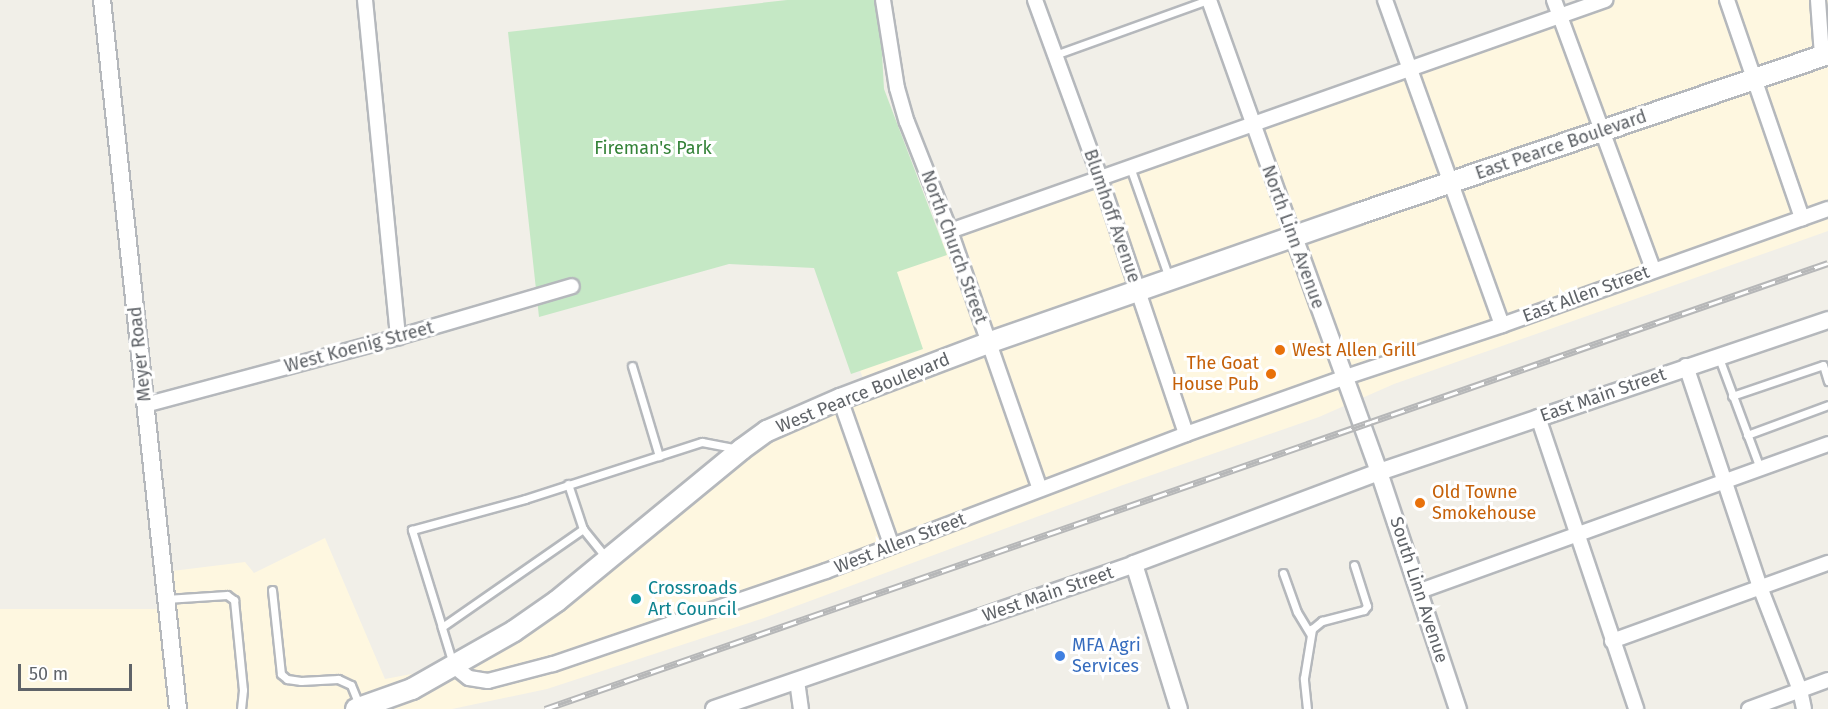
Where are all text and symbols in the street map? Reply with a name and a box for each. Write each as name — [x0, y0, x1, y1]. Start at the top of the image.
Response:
street label: East Pearce Boulevard — [1473, 106, 1649, 184]
park label: Fireman's Park — [594, 137, 712, 159]
street label: Blumhoff Avenue — [1079, 146, 1145, 286]
street label: North Linn Avenue — [1257, 162, 1329, 312]
street label: North Church Street — [916, 167, 992, 327]
street label: East Allen Street — [1520, 261, 1652, 327]
street label: Meyer Road — [124, 305, 156, 403]
street label: West Koenig Street — [282, 317, 436, 377]
place label: West Allen Grill — [1292, 339, 1416, 361]
marker: West Allen Grill — [1273, 343, 1287, 357]
street label: West Pearce Boulevard — [773, 348, 953, 438]
place label: The Goat House Pub — [1172, 353, 1259, 395]
street label: East Main Street — [1537, 363, 1669, 427]
marker: The Goat House Pub — [1264, 367, 1278, 381]
place label: Old Towne Smokehouse — [1432, 482, 1536, 524]
marker: Old Towne Smokehouse — [1413, 496, 1427, 510]
street label: West Allen Street — [831, 508, 969, 578]
street label: South Linn Avenue — [1385, 514, 1453, 666]
street label: West Main Street — [980, 561, 1116, 627]
place label: Crossroads Art Council — [648, 578, 737, 620]
marker: Crossroads Art Council — [629, 592, 643, 606]
place label: MFA Agri Services — [1072, 635, 1141, 678]
marker: MFA Agri Services — [1053, 649, 1067, 663]
scale bar — [21, 652, 135, 690]
text: 50 m — [29, 663, 68, 685]

